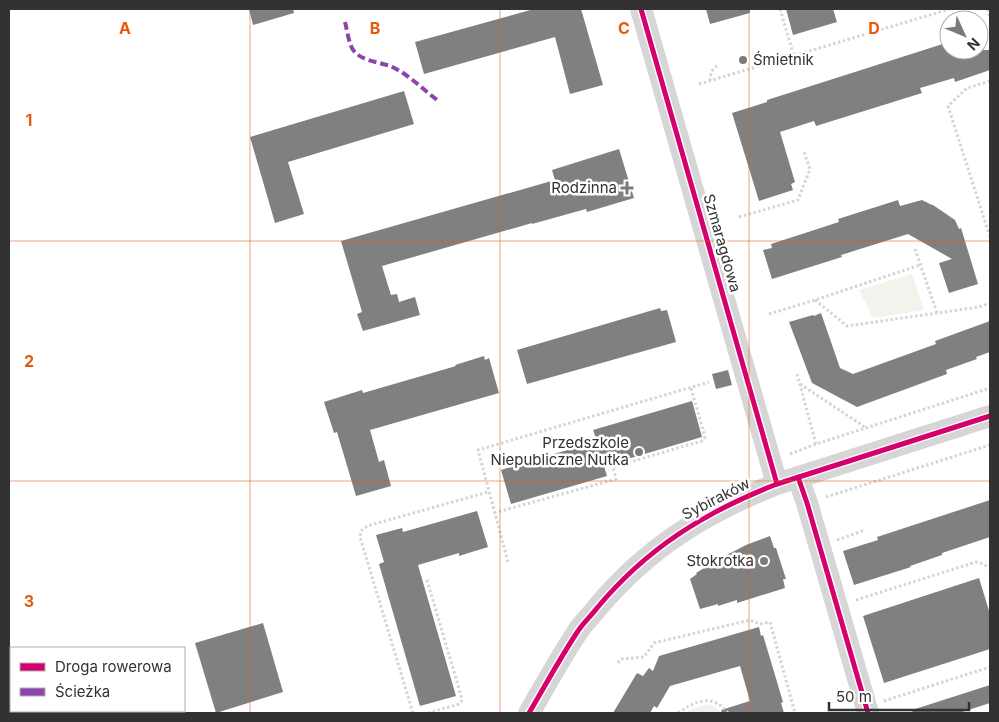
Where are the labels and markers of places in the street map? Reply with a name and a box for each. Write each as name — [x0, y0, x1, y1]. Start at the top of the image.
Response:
place label: Śmietnik — [753, 50, 815, 69]
marker: Śmietnik — [737, 54, 749, 66]
place label: Rodzinna — [551, 178, 617, 197]
marker: Rodzinna — [621, 182, 633, 194]
place label: Przedszkole Niepubliczne Nutka — [491, 433, 629, 469]
marker: Przedszkole Niepubliczne Nutka — [633, 446, 645, 458]
place label: Stokrotka — [686, 551, 754, 570]
marker: Stokrotka — [758, 555, 770, 567]

